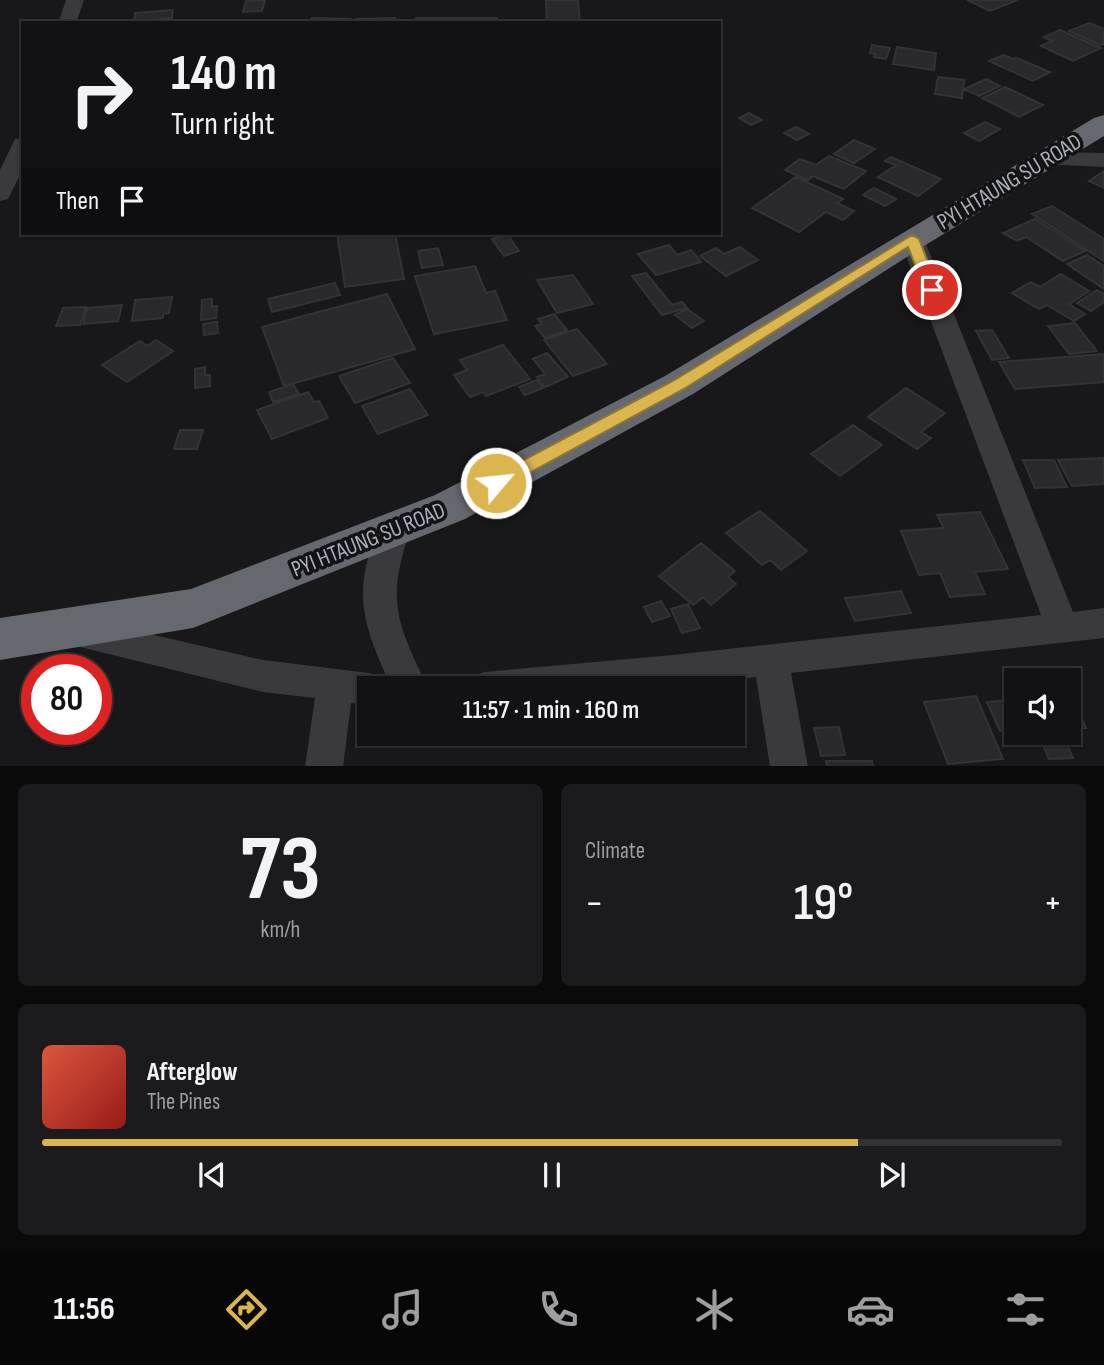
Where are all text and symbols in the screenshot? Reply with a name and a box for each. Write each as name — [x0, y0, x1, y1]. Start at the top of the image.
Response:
text: 140 m — [171, 45, 277, 104]
icon: right — [56, 49, 147, 140]
text: Turn right — [171, 105, 275, 144]
street label: PYI HTAUNG SU ROAD — [932, 128, 1087, 236]
icon: arrive — [113, 182, 151, 220]
text: Then — [56, 186, 99, 217]
pin — [902, 260, 962, 320]
icon: arrive — [913, 271, 951, 309]
position arrow — [459, 446, 533, 520]
street label: PYI HTAUNG SU ROAD — [287, 496, 449, 584]
speed limit sign: 80 — [21, 654, 112, 745]
map controls — [1004, 668, 1081, 745]
button: sound — [1004, 668, 1081, 745]
text: 11:57 · 1 min · 160 m — [463, 695, 639, 726]
text: 73 — [240, 816, 321, 925]
text: Climate — [585, 837, 645, 865]
text: 19° — [794, 872, 853, 935]
text: − — [585, 881, 604, 926]
text: + — [1043, 881, 1062, 926]
text: km/h — [261, 916, 300, 944]
text: Afterglow — [147, 1057, 238, 1088]
text: The Pines — [147, 1088, 220, 1116]
icon: previous — [193, 1156, 231, 1194]
icon: pause — [533, 1156, 571, 1194]
icon: next — [873, 1156, 911, 1194]
icon: directions — [222, 1285, 271, 1334]
icon: music — [378, 1285, 427, 1334]
icon: phone — [534, 1285, 583, 1334]
icon: climate — [690, 1285, 739, 1334]
icon: car — [846, 1285, 895, 1334]
icon: filters — [1001, 1285, 1050, 1334]
text: 11:56 — [53, 1290, 115, 1329]

